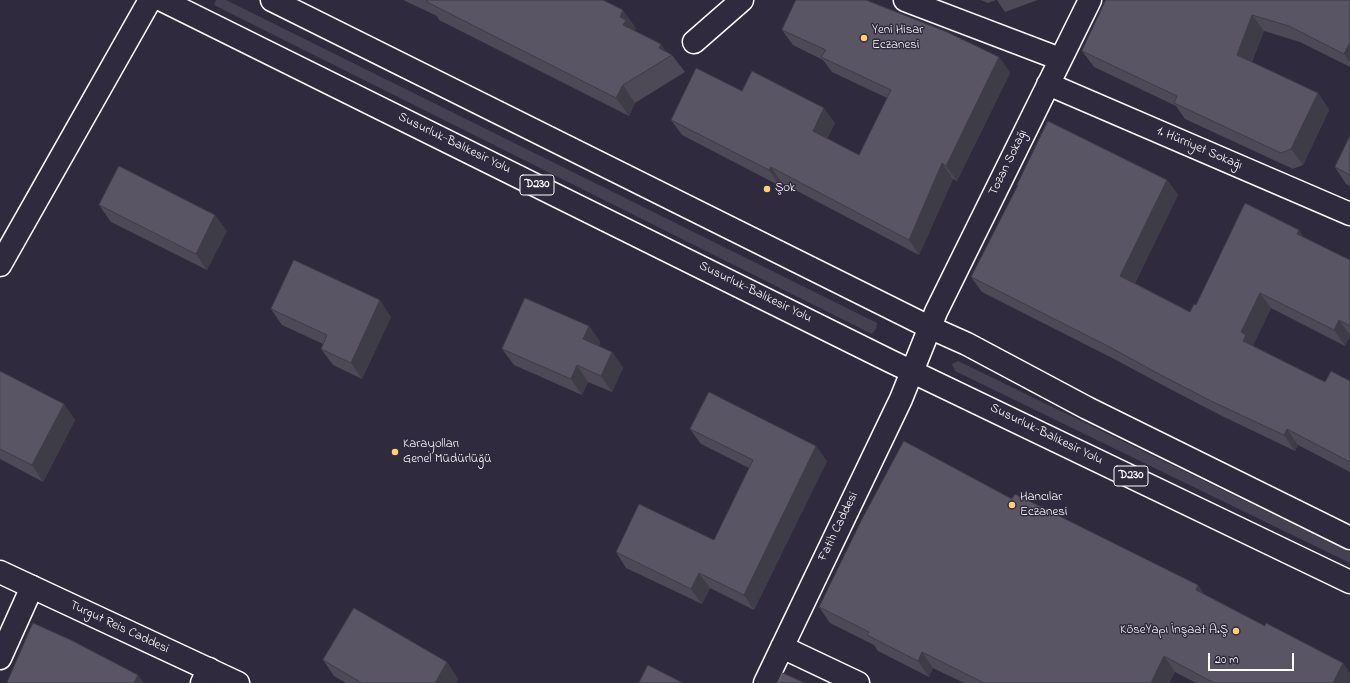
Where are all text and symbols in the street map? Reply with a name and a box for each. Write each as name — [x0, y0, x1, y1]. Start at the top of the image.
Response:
place label: Yeni Hisar Eczanesi — [872, 23, 923, 54]
marker: Yeni Hisar Eczanesi — [859, 33, 869, 43]
street label: Susurluk-Balıkesir Yolu — [395, 110, 513, 178]
street label: 1. Hürriyet Sokağı — [1154, 124, 1244, 174]
street label: Tozan Sokağı — [986, 127, 1032, 199]
road number: D230 — [520, 175, 554, 195]
place label: Şok — [775, 181, 795, 197]
marker: Şok — [762, 184, 772, 194]
street label: Susurluk-Balıkesir Yolu — [696, 259, 814, 327]
street label: Susurluk-Balıkesir Yolu — [987, 401, 1105, 469]
place label: Karayolları Genel Müdürlüğü — [403, 437, 491, 468]
marker: Karayolları Genel Müdürlüğü — [390, 447, 400, 457]
road number: D230 — [1114, 466, 1148, 486]
street label: Fatih Caddesi — [816, 490, 862, 564]
place label: Hancılar Eczanesi — [1020, 490, 1067, 521]
marker: Hancılar Eczanesi — [1007, 500, 1017, 510]
street label: Turgut Reis Caddesi — [67, 598, 171, 658]
place label: KöseYapı İnşaat A.Ş — [1120, 623, 1228, 639]
marker: KöseYapı İnşaat A.Ş — [1231, 626, 1241, 636]
scale bar — [1210, 645, 1296, 671]
text: 20 m — [1215, 651, 1238, 669]

